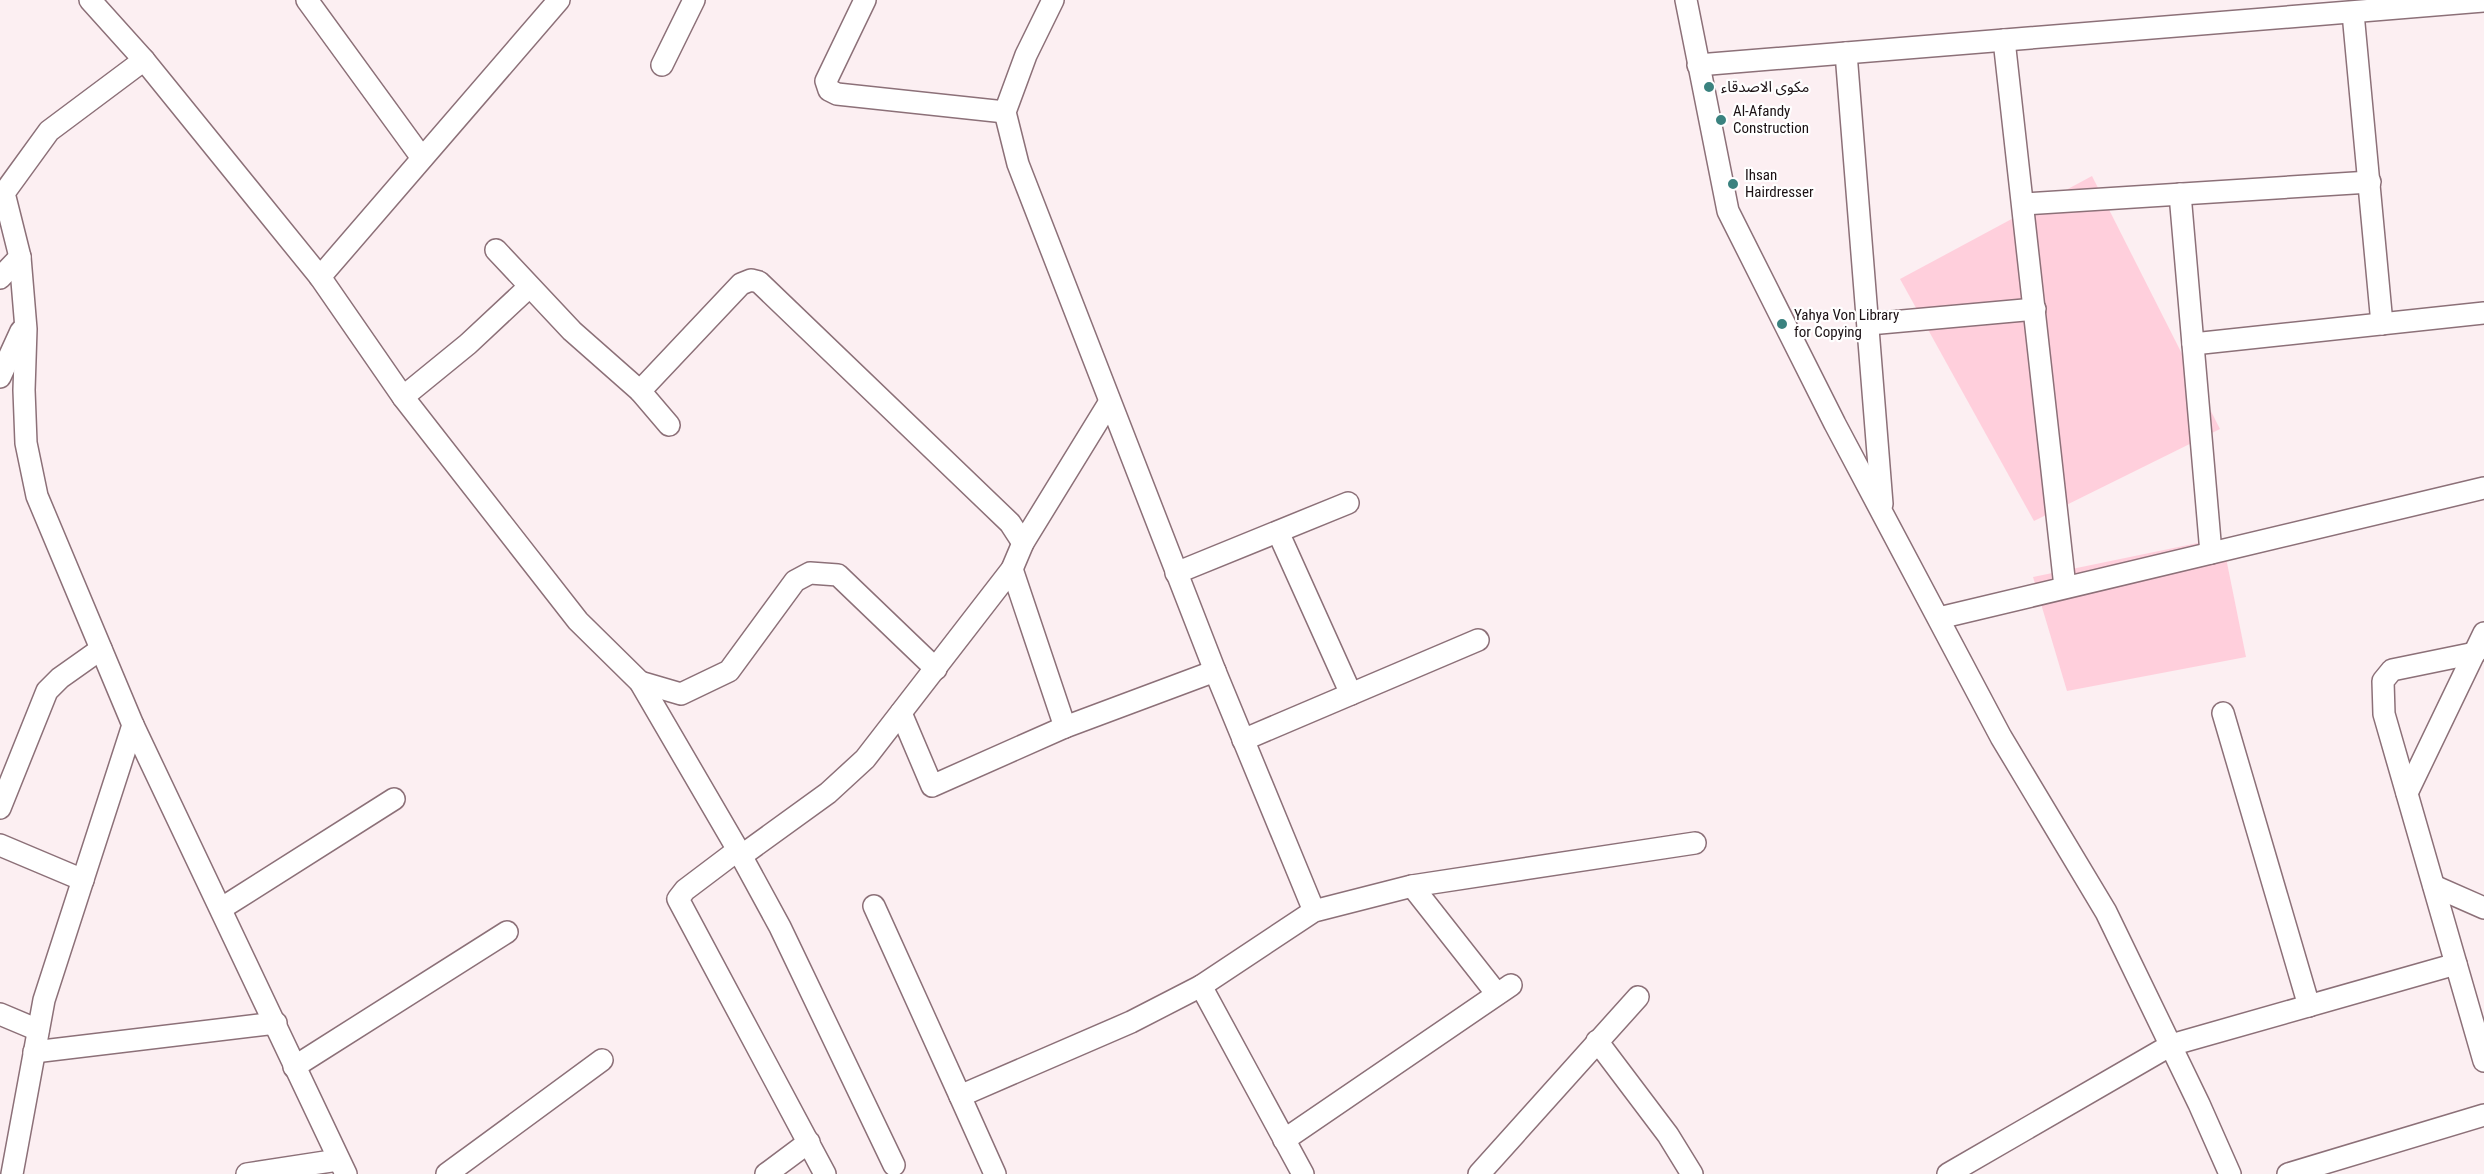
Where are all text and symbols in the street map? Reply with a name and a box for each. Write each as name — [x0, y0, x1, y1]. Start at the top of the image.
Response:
place label: مكوى الاصدقاء — [1721, 78, 1809, 96]
marker: مكوى الاصدقاء — [1702, 80, 1716, 94]
place label: Al-Afandy Construction — [1733, 102, 1809, 137]
marker: Al-Afandy Construction — [1714, 113, 1728, 127]
place label: Ihsan Hairdresser — [1745, 166, 1814, 201]
marker: Ihsan Hairdresser — [1726, 177, 1740, 191]
place label: Yahya Von Library for Copying — [1794, 306, 1899, 341]
marker: Yahya Von Library for Copying — [1775, 317, 1789, 331]

